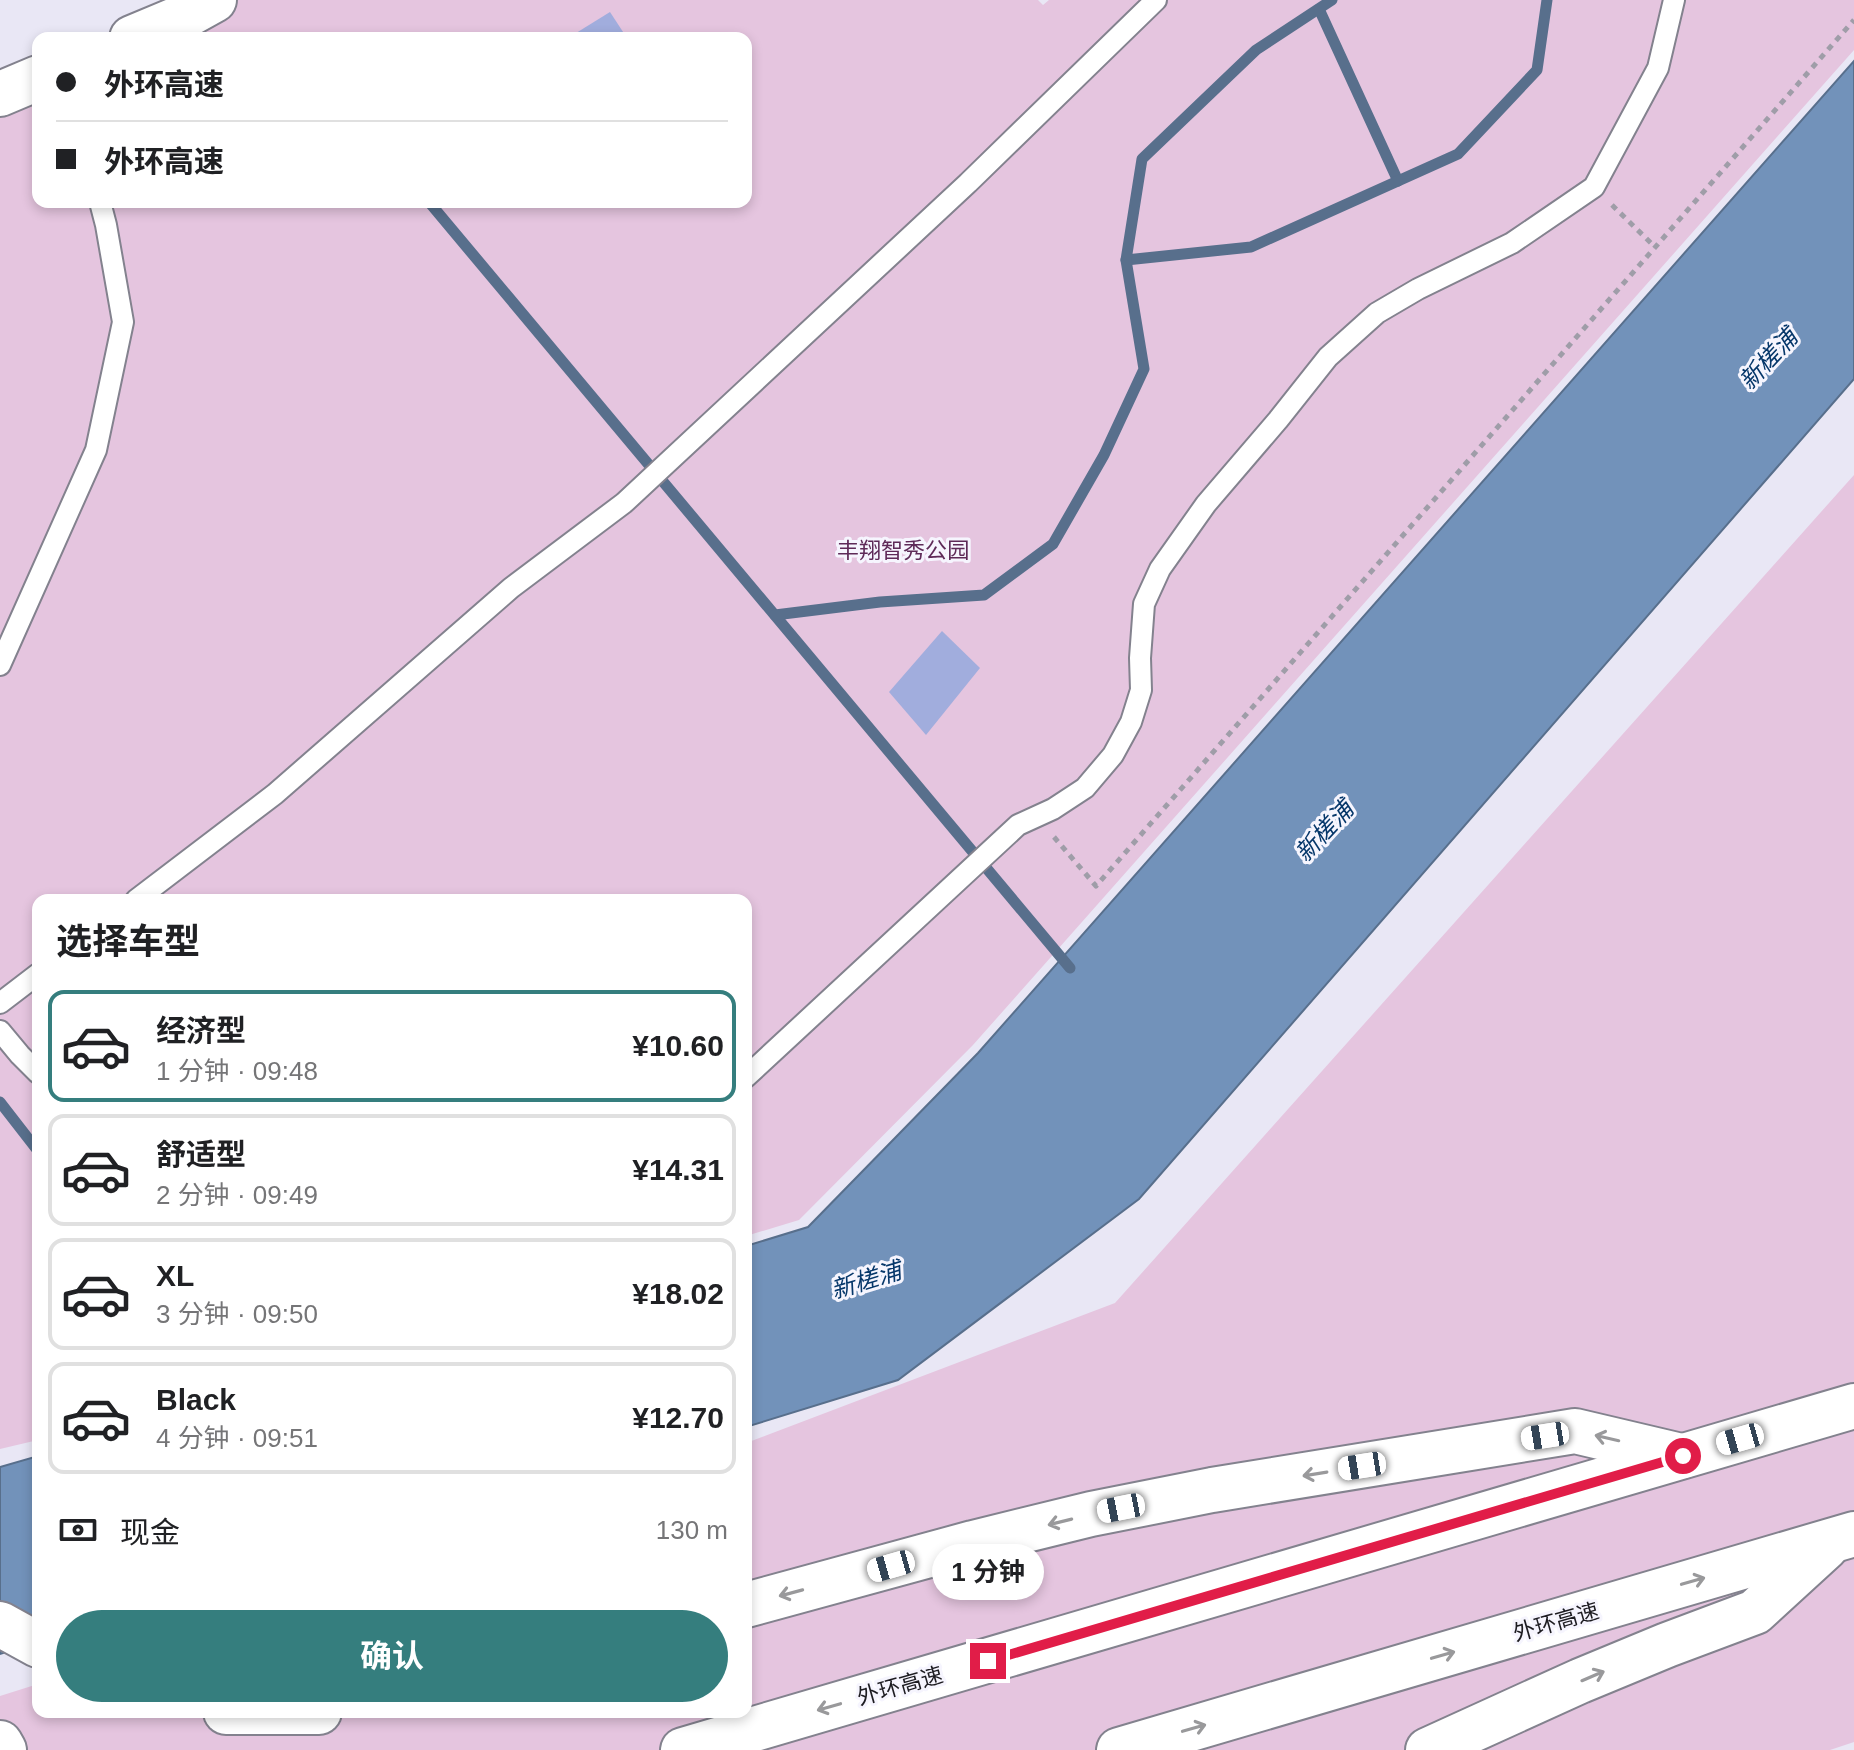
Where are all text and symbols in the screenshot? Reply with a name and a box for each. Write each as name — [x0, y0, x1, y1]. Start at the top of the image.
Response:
text: 外环高速 — [104, 68, 224, 101]
text: 外环高速 — [104, 145, 224, 178]
water label: 新槎浦 — [1734, 321, 1805, 395]
park label: 丰翔智秀公园 — [837, 538, 969, 563]
water label: 新槎浦 — [1290, 793, 1361, 867]
text: 选择车型 — [56, 921, 200, 962]
icon: car — [60, 1010, 132, 1082]
text: 经济型 — [156, 1014, 246, 1047]
text: ¥10.60 — [632, 1029, 724, 1062]
text: 1 分钟 · 09:48 — [156, 1056, 318, 1086]
icon: car — [60, 1134, 132, 1206]
text: 舒适型 — [156, 1138, 246, 1171]
text: ¥14.31 — [632, 1153, 724, 1186]
text: 2 分钟 · 09:49 — [156, 1180, 318, 1210]
water label: 新槎浦 — [828, 1255, 908, 1303]
icon: car — [60, 1258, 132, 1330]
text: XL — [156, 1259, 194, 1292]
text: ¥18.02 — [632, 1277, 724, 1310]
text: 3 分钟 · 09:50 — [156, 1299, 318, 1329]
icon: car — [60, 1382, 132, 1454]
text: Black — [156, 1383, 236, 1416]
text: ¥12.70 — [632, 1401, 724, 1434]
car — [1519, 1420, 1571, 1452]
car — [1714, 1421, 1766, 1457]
text: 4 分钟 · 09:51 — [156, 1423, 318, 1453]
one-way arrow — [1595, 1430, 1620, 1445]
route start — [1665, 1438, 1701, 1474]
car — [1336, 1450, 1388, 1482]
one-way arrow — [1303, 1467, 1329, 1482]
car — [1095, 1492, 1147, 1524]
icon: cash — [56, 1508, 100, 1552]
text: 130 m — [656, 1515, 728, 1545]
one-way arrow — [1048, 1515, 1073, 1530]
text: 现金 — [120, 1516, 180, 1549]
callout: 1 分钟 — [932, 1545, 1044, 1601]
car — [865, 1548, 917, 1584]
text: 1 分钟 — [951, 1557, 1025, 1587]
one-way arrow — [1679, 1573, 1705, 1588]
one-way arrow — [779, 1586, 805, 1601]
street label: 外环高速 — [1510, 1598, 1602, 1646]
button: 确认 — [56, 1610, 728, 1702]
route end — [970, 1643, 1006, 1679]
one-way arrow — [1430, 1647, 1456, 1662]
street label: 外环高速 — [854, 1662, 946, 1710]
one-way arrow — [1580, 1667, 1605, 1682]
one-way arrow — [816, 1700, 842, 1715]
one-way arrow — [1180, 1720, 1206, 1735]

